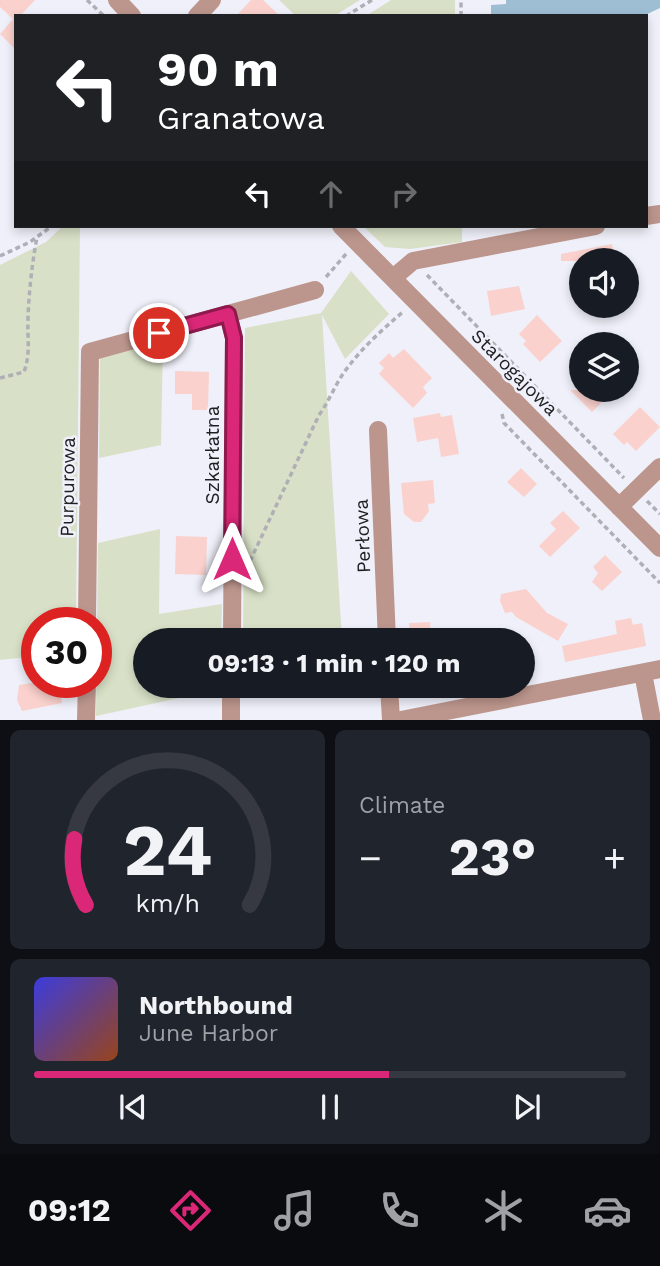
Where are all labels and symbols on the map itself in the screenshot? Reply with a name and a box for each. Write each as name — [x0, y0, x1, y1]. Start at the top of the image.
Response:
pin — [129, 303, 189, 363]
street label: Starogajowa — [466, 324, 563, 421]
street label: Szkarłatna — [201, 405, 224, 504]
street label: Purpurowa — [55, 437, 80, 537]
street label: Perłowa — [350, 498, 375, 573]
position arrow — [195, 522, 269, 596]
speed limit sign: 30 — [21, 607, 112, 698]

